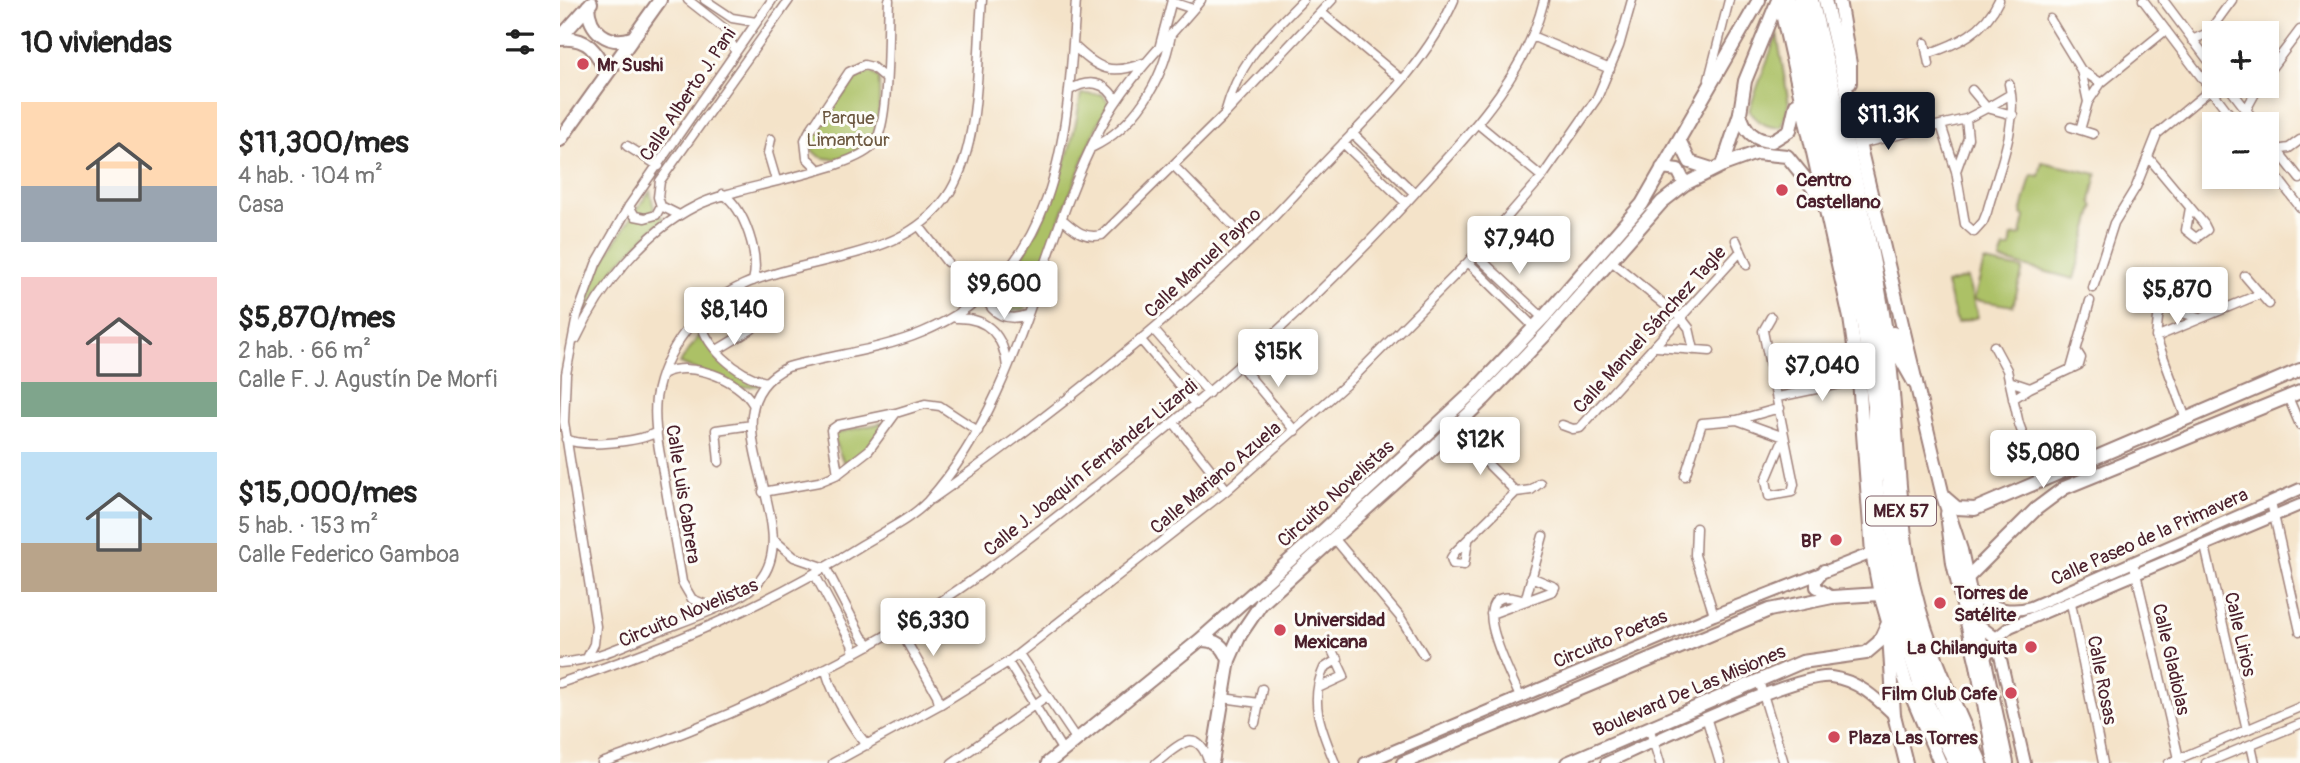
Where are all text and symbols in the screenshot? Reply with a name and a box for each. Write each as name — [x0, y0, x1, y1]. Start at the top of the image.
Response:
map controls — [2202, 21, 2279, 189]
button: + — [2202, 21, 2279, 98]
icon: filters — [501, 23, 539, 61]
street label: Calle Alberto J. Pani — [634, 23, 741, 166]
text: 10 viviendas — [21, 24, 172, 61]
place label: Mr Sushi — [597, 53, 664, 77]
marker: Mr Sushi — [575, 56, 591, 72]
pin: $11.3K — [1831, 92, 1945, 152]
text: $11.3K — [1857, 100, 1919, 129]
park label: Parque Limantour — [806, 106, 890, 152]
button: − — [2202, 112, 2279, 189]
text: $11,300/mes — [238, 124, 409, 161]
icon: home — [77, 130, 161, 214]
text: 4 hab. · 104 m² — [238, 161, 383, 190]
place label: Centro Castellano — [1796, 168, 1882, 214]
marker: Centro Castellano — [1774, 182, 1790, 198]
text: Casa — [238, 190, 284, 219]
street label: Calle Manuel Payno — [1139, 202, 1266, 323]
pin: $7,940 — [1462, 216, 1576, 276]
text: $7,940 — [1483, 224, 1555, 253]
street label: Calle Manuel Sánchez Tagle — [1568, 240, 1732, 419]
pin: $9,600 — [947, 262, 1061, 321]
pin: $5,870 — [2120, 268, 2234, 327]
text: $9,600 — [967, 269, 1041, 298]
text: $5,870 — [2142, 275, 2212, 304]
pin: $8,140 — [677, 288, 791, 347]
text: $8,140 — [700, 295, 768, 324]
text: $5,870/mes — [238, 299, 395, 336]
icon: home — [77, 305, 161, 389]
pin: $15K — [1237, 330, 1319, 389]
text: 2 hab. · 66 m² — [238, 336, 371, 365]
text: $15K — [1254, 337, 1302, 366]
pin: $7,040 — [1765, 344, 1879, 403]
text: $7,040 — [1784, 351, 1860, 380]
text: Calle F. J. Agustín De Morfi — [238, 365, 497, 394]
street label: Calle J. Joaquín Fernández Lizardi — [979, 374, 1203, 562]
street label: Calle Mariano Azuela — [1145, 416, 1286, 540]
pin: $12K — [1439, 418, 1521, 477]
street label: Calle Luis Cabrera — [660, 423, 706, 566]
text: $12K — [1456, 425, 1504, 454]
pin: $5,080 — [1986, 430, 2100, 490]
street label: Circuito Novelistas — [1272, 435, 1399, 552]
text: $5,080 — [2006, 438, 2080, 467]
text: $15,000/mes — [238, 474, 417, 511]
icon: home — [77, 480, 161, 564]
street label: Calle Paseo de la Primavera — [2047, 482, 2252, 591]
road number: MEX 57 — [1866, 496, 1936, 526]
text: 5 hab. · 153 m² — [238, 511, 378, 540]
place label: BP — [1801, 529, 1823, 553]
marker: BP — [1828, 532, 1844, 548]
text: Calle Federico Gamboa — [238, 540, 460, 569]
street label: Circuito Novelistas — [615, 573, 762, 653]
place label: Torres de Satélite — [1953, 581, 2029, 627]
street label: Calle Lirios — [2219, 590, 2262, 679]
marker: Torres de Satélite — [1932, 595, 1948, 611]
pin: $6,330 — [876, 598, 990, 658]
street label: Calle Gladiolas — [2147, 601, 2196, 718]
street label: Circuito Poetas — [1550, 604, 1671, 674]
text: $6,330 — [896, 606, 970, 635]
place label: Universidad Mexicana — [1294, 608, 1385, 654]
marker: Universidad Mexicana — [1272, 622, 1288, 638]
street label: Calle Rosas — [2082, 634, 2122, 727]
place label: La Chilanguita — [1907, 636, 2017, 660]
street label: Boulevard De Las Misiones — [1590, 639, 1790, 742]
marker: La Chilanguita — [2023, 639, 2039, 655]
place label: Film Club Cafe — [1881, 682, 1998, 706]
marker: Film Club Cafe — [2003, 685, 2019, 701]
place label: Plaza Las Torres — [1848, 726, 1978, 750]
marker: Plaza Las Torres — [1826, 729, 1842, 745]

